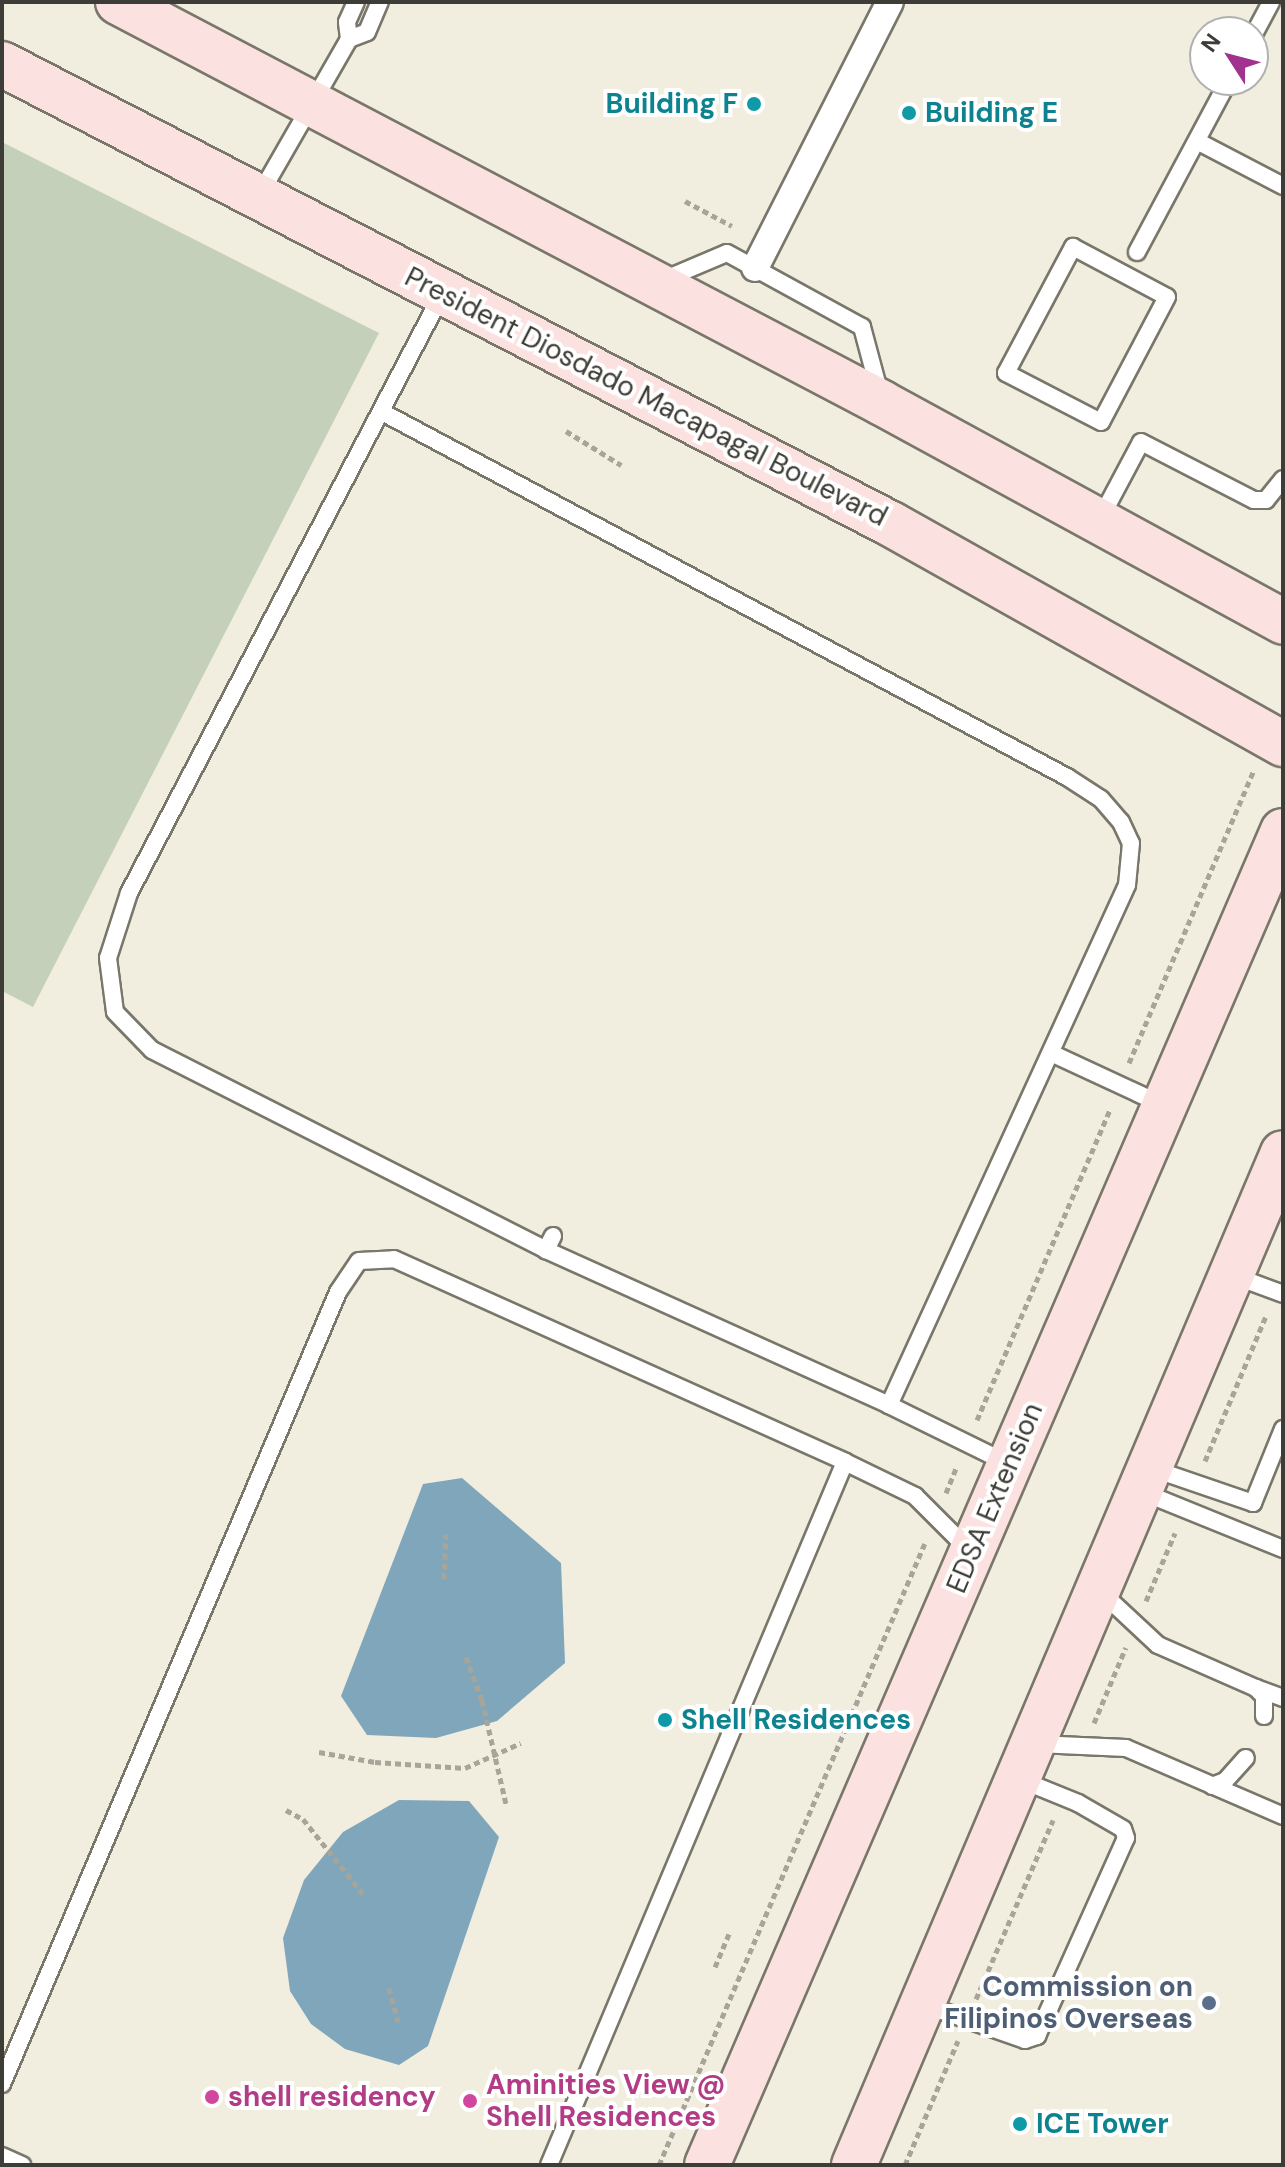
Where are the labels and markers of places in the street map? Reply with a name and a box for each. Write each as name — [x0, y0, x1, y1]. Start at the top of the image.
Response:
place label: Building F — [606, 87, 738, 121]
marker: Building F — [745, 95, 763, 113]
place label: Building E — [925, 96, 1058, 130]
marker: Building E — [900, 104, 918, 122]
place label: Shell Residences — [681, 1703, 911, 1737]
marker: Shell Residences — [656, 1711, 674, 1729]
place label: Commission on Filipinos Overseas — [944, 1970, 1193, 2036]
marker: Commission on Filipinos Overseas — [1200, 1994, 1218, 2012]
place label: Aminities View @ Shell Residences — [486, 2068, 726, 2134]
place label: shell residency — [228, 2080, 436, 2114]
marker: shell residency — [203, 2088, 221, 2106]
marker: Aminities View @ Shell Residences — [461, 2092, 479, 2110]
place label: ICE Tower — [1036, 2107, 1169, 2141]
marker: ICE Tower — [1011, 2115, 1029, 2133]

